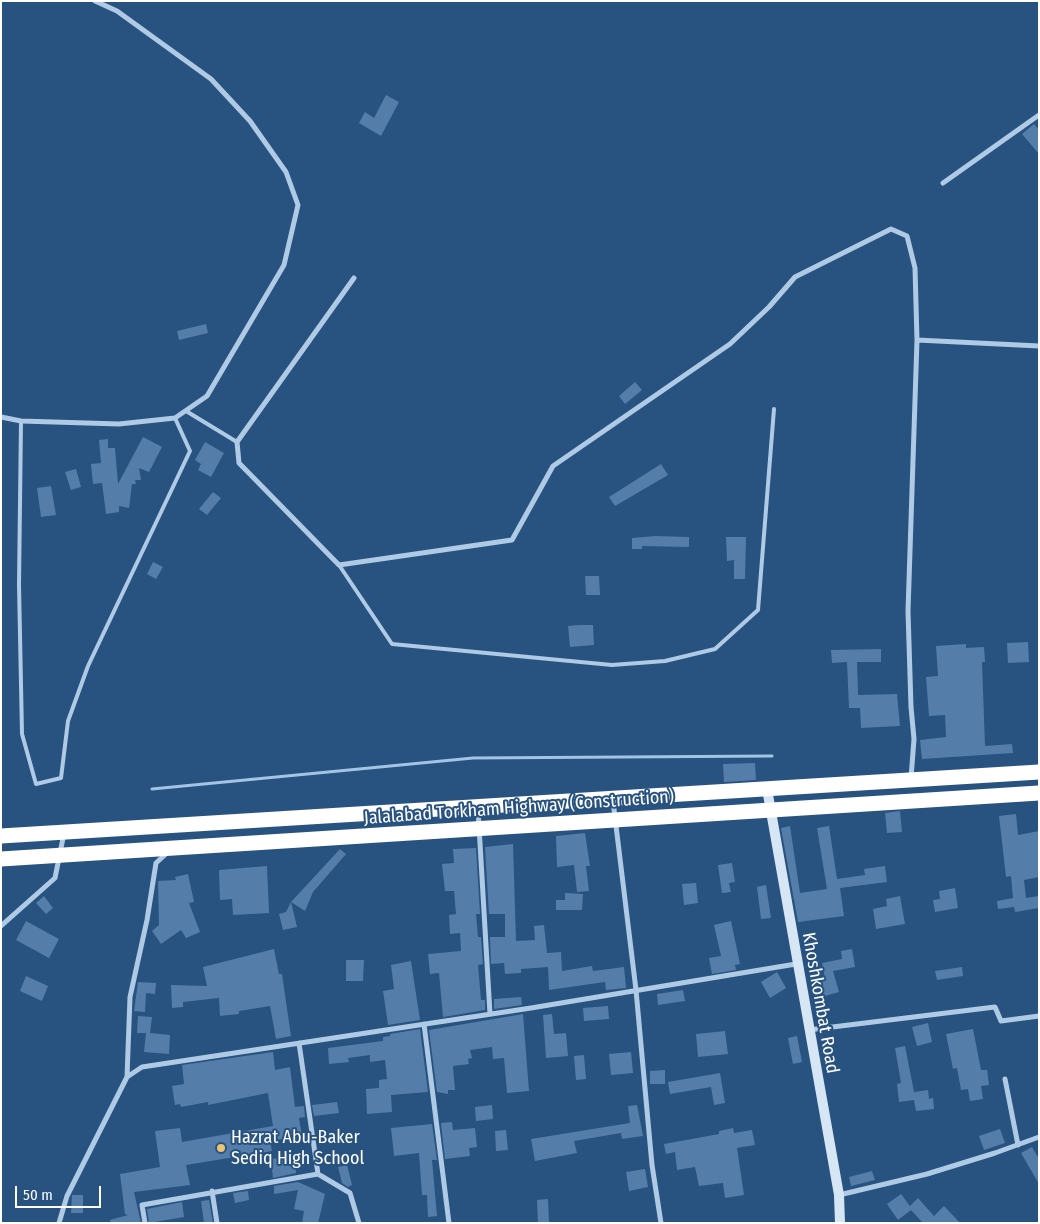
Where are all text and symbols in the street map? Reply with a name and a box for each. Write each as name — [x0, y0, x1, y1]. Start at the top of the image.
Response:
street label: Jalalabad Torkham Highway (Construction) — [363, 786, 675, 830]
street label: Khoshkombat Road — [797, 931, 843, 1075]
place label: Hazrat Abu-Baker Sediq High School — [231, 1127, 364, 1170]
marker: Hazrat Abu-Baker Sediq High School — [215, 1142, 227, 1154]
scale bar — [18, 1176, 104, 1208]
text: 50 m — [23, 1186, 53, 1204]

